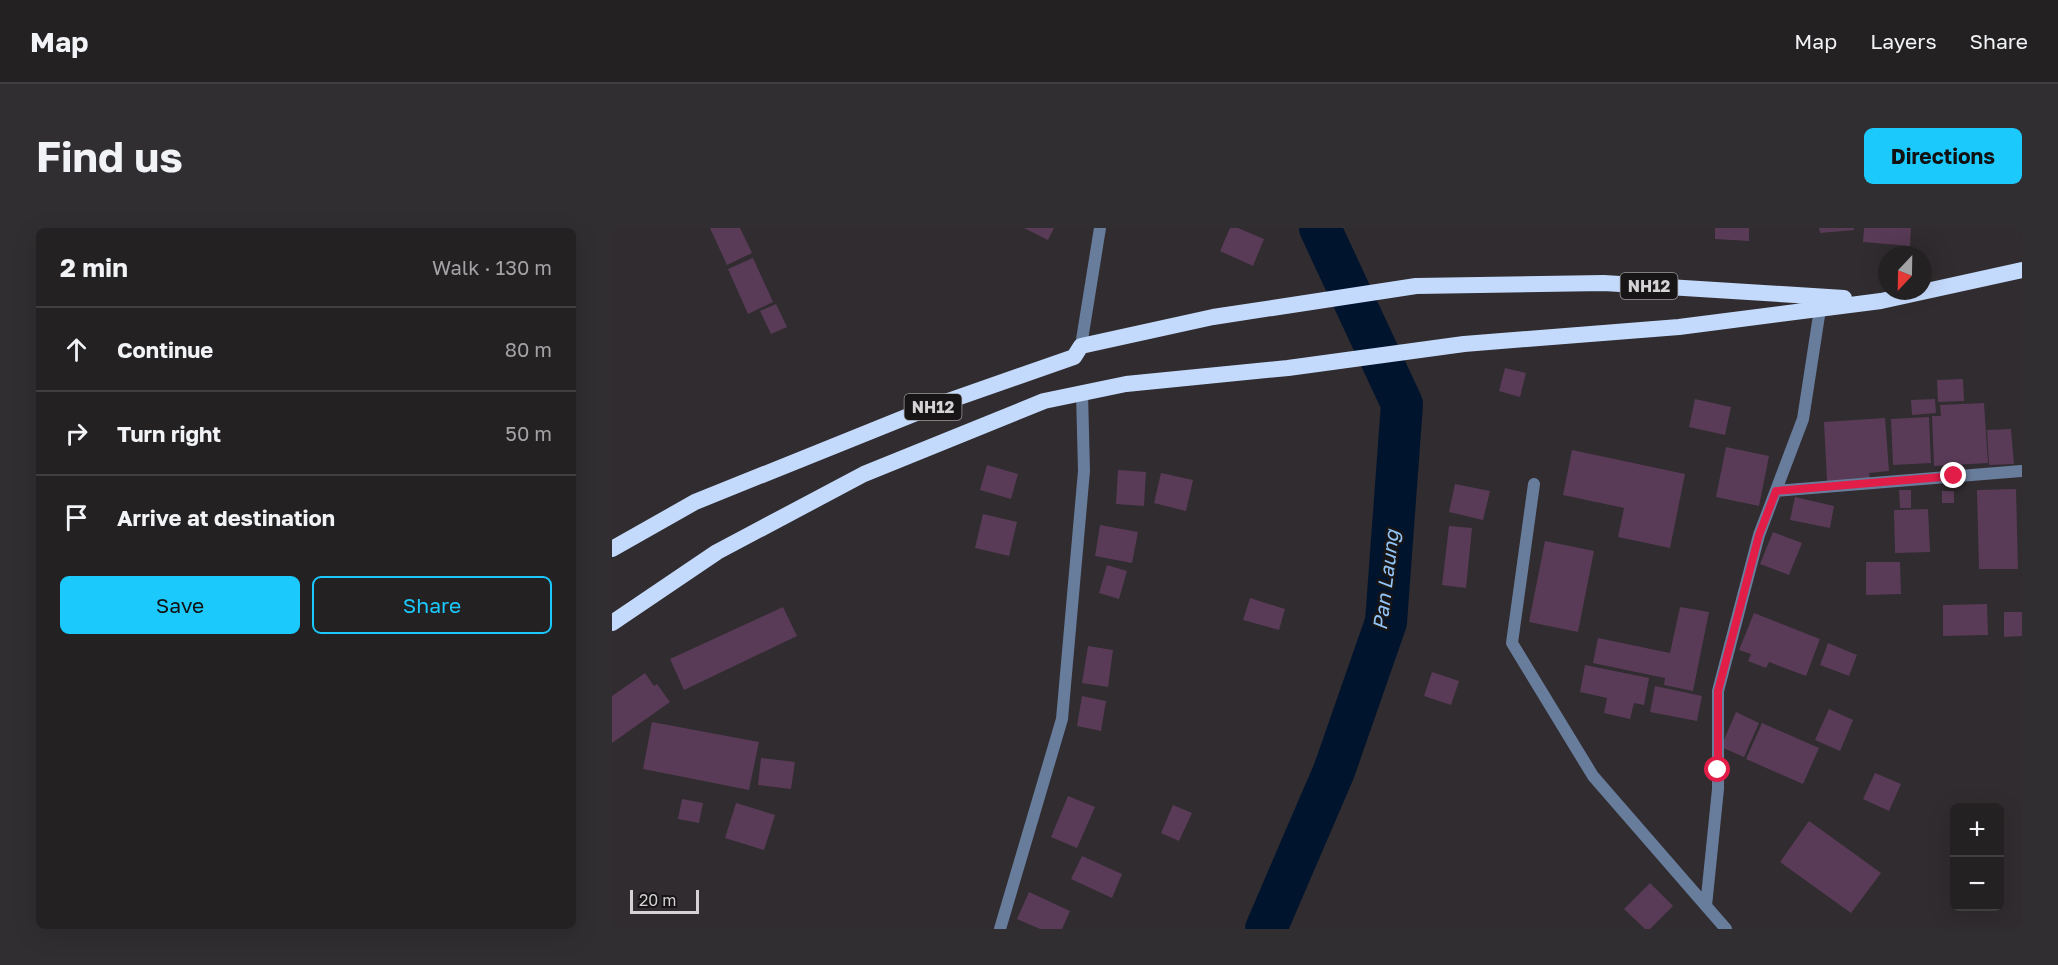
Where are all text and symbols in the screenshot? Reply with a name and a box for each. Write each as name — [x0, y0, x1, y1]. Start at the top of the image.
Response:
text: Map — [30, 25, 88, 58]
text: Map — [1794, 28, 1837, 54]
text: Layers — [1870, 28, 1937, 54]
text: Share — [1970, 28, 2028, 54]
button: Directions — [1864, 128, 2022, 184]
text: Find us — [36, 131, 183, 181]
north arrow — [1878, 246, 1932, 300]
text: 2 min — [60, 252, 128, 283]
text: Walk · 130 m — [432, 255, 552, 279]
road number: NH12 — [1620, 273, 1678, 299]
icon: ahead — [60, 333, 93, 366]
text: Continue — [117, 336, 213, 363]
text: 80 m — [505, 337, 552, 361]
road number: NH12 — [904, 394, 962, 420]
icon: right — [60, 417, 93, 450]
text: Turn right — [117, 420, 221, 447]
text: 50 m — [505, 421, 552, 445]
route end — [1940, 462, 1966, 488]
icon: arrive — [60, 501, 93, 534]
text: Arrive at destination — [117, 504, 335, 531]
water label: Pan Laung — [1367, 527, 1404, 632]
button: Save — [60, 576, 300, 634]
button: Share — [312, 576, 552, 634]
route start — [1704, 756, 1730, 782]
map controls — [1950, 803, 2004, 911]
button: + — [1950, 803, 2004, 857]
button: − — [1950, 857, 2004, 911]
scale bar — [630, 887, 699, 914]
text: 20 m — [639, 890, 676, 910]

